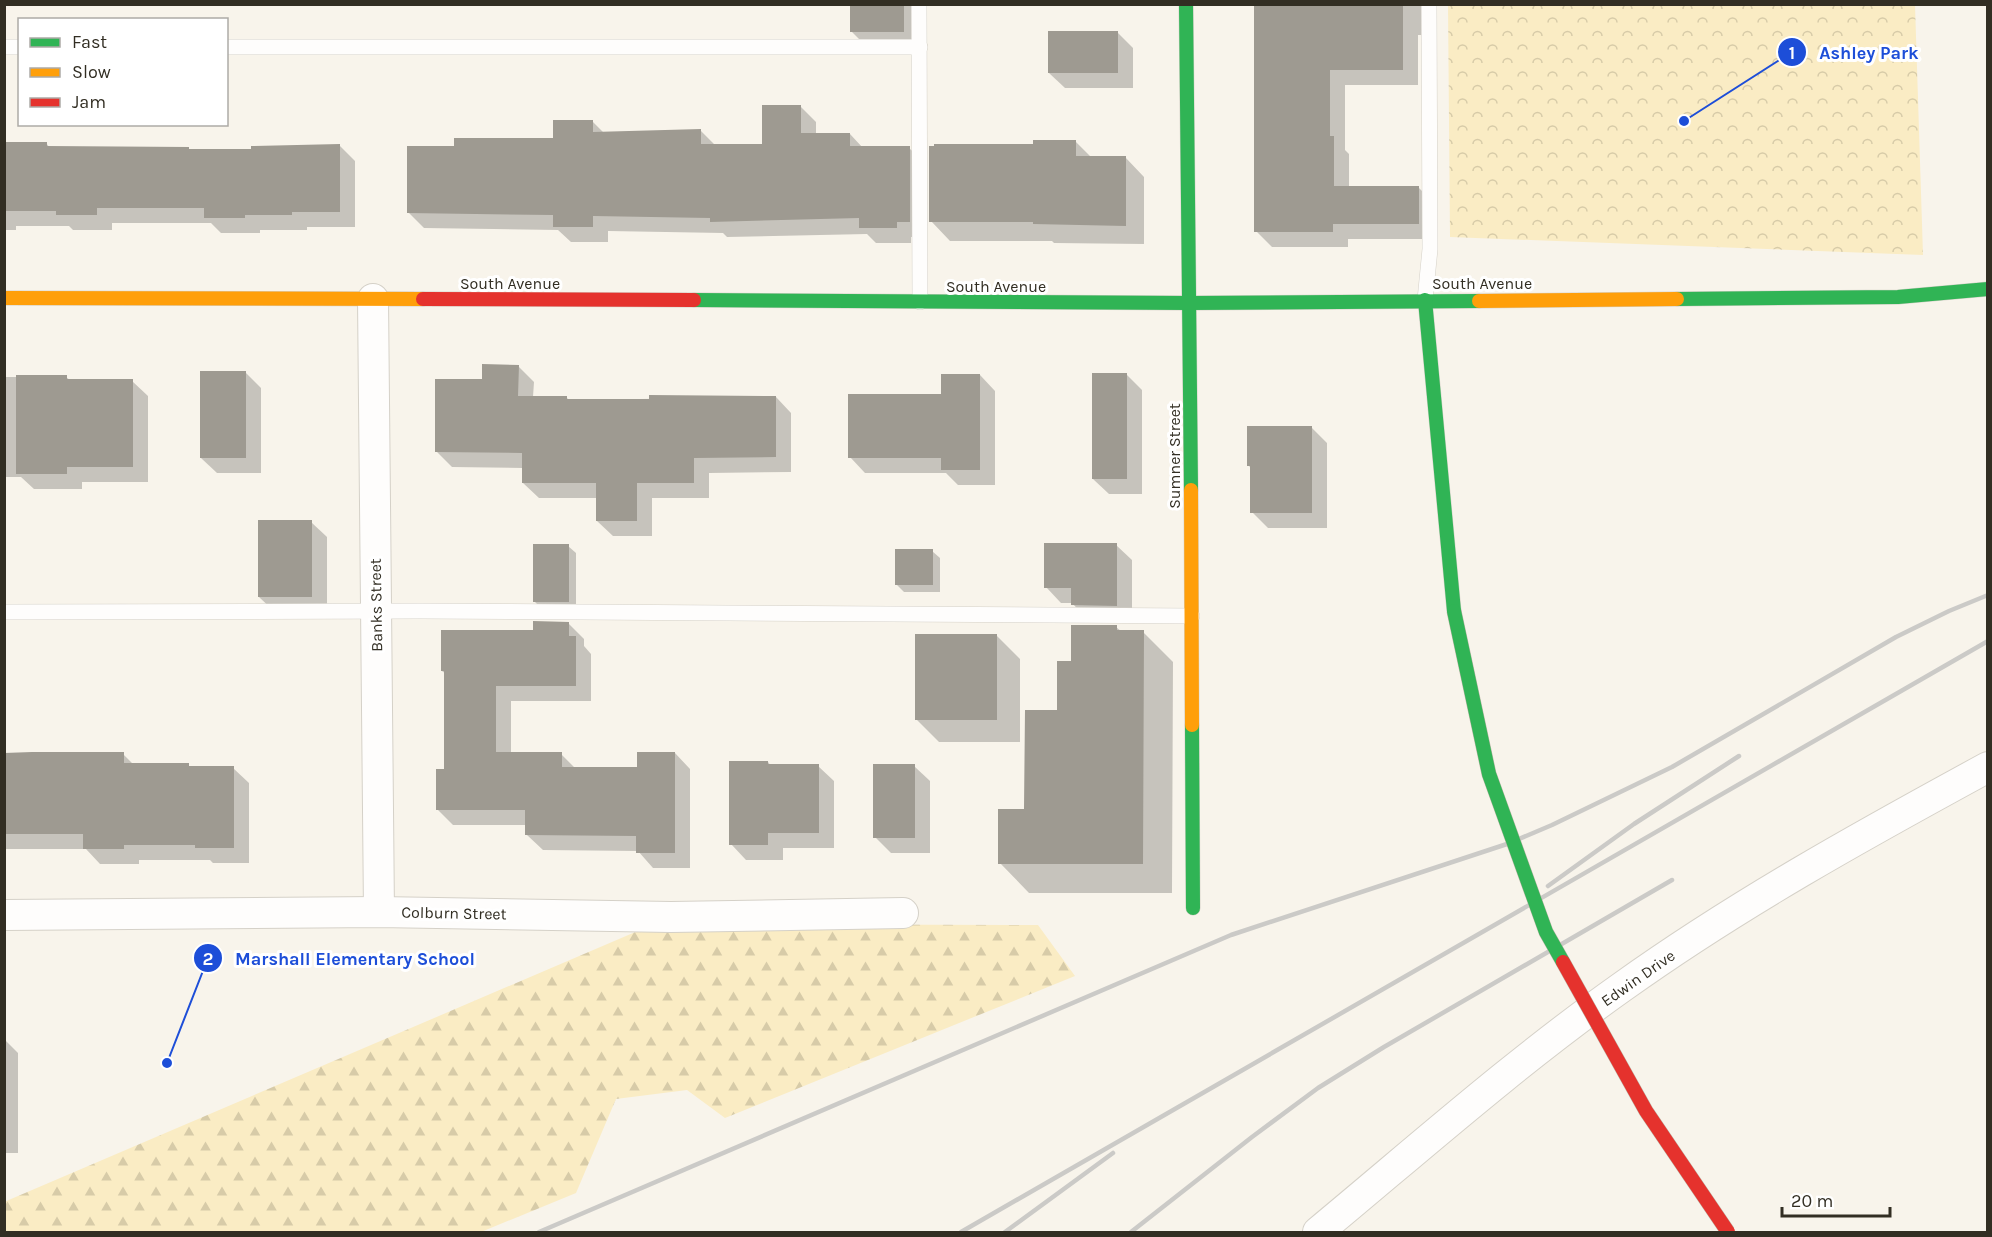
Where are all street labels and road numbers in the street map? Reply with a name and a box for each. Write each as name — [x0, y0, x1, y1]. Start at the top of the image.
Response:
street label: South Avenue — [460, 274, 560, 293]
street label: South Avenue — [1432, 274, 1532, 293]
street label: South Avenue — [946, 277, 1046, 296]
street label: Sumner Street — [1165, 403, 1184, 509]
street label: Banks Street — [366, 558, 386, 652]
street label: Colburn Street — [401, 903, 507, 923]
street label: Edwin Drive — [1597, 946, 1679, 1010]

